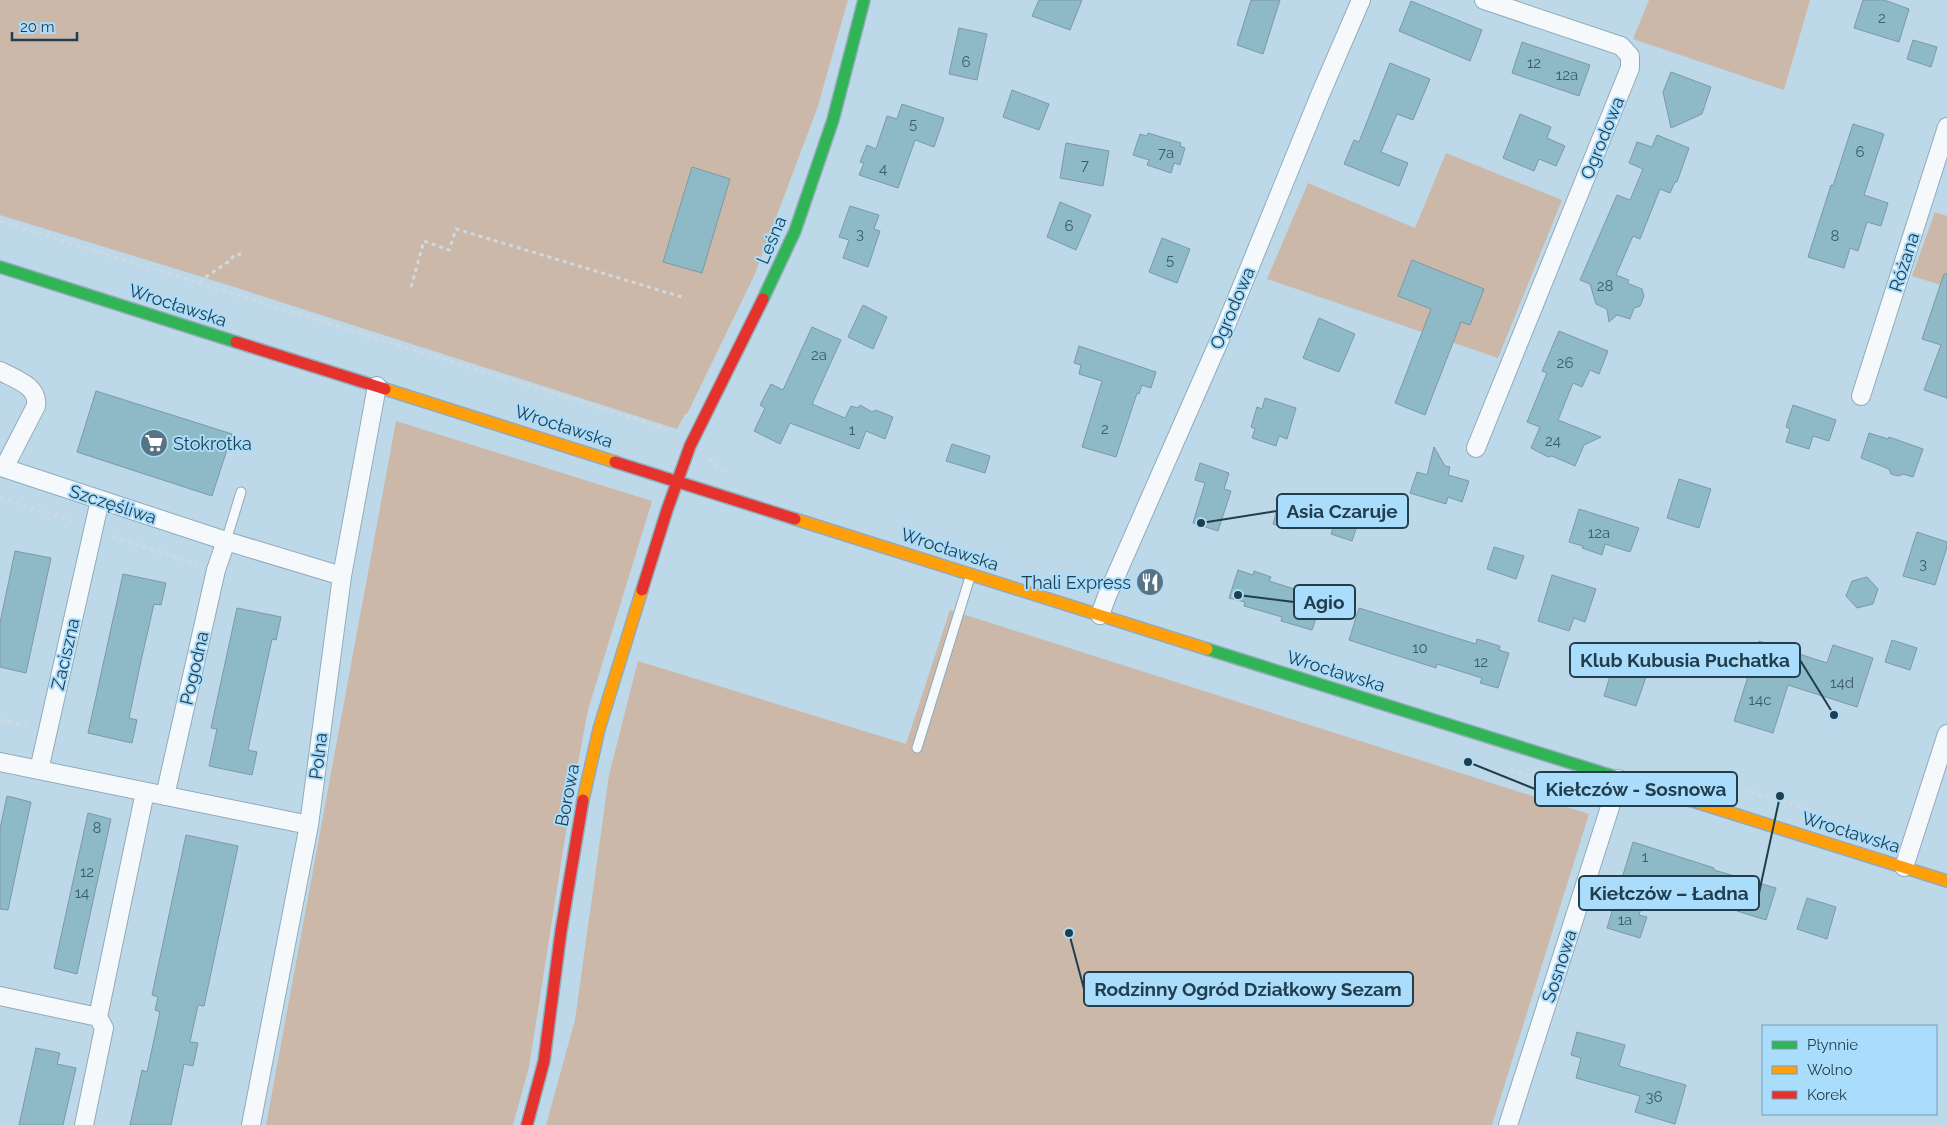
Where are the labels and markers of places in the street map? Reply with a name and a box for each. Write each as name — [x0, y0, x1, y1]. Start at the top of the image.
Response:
supermarket icon: Stokrotka — [139, 428, 169, 458]
place label: Stokrotka — [173, 433, 252, 454]
callout: Asia Czaruje — [1277, 494, 1408, 528]
restaurant icon: Thali Express — [1135, 567, 1165, 597]
place label: Thali Express — [1021, 572, 1131, 593]
callout: Agio — [1294, 585, 1355, 619]
callout: Klub Kubusia Puchatka — [1570, 643, 1800, 677]
callout: Kiełczów - Sosnowa — [1535, 772, 1737, 806]
callout: Kiełczów – Ładna — [1579, 876, 1759, 910]
callout: Rodzinny Ogród Działkowy Sezam — [1084, 972, 1413, 1006]

